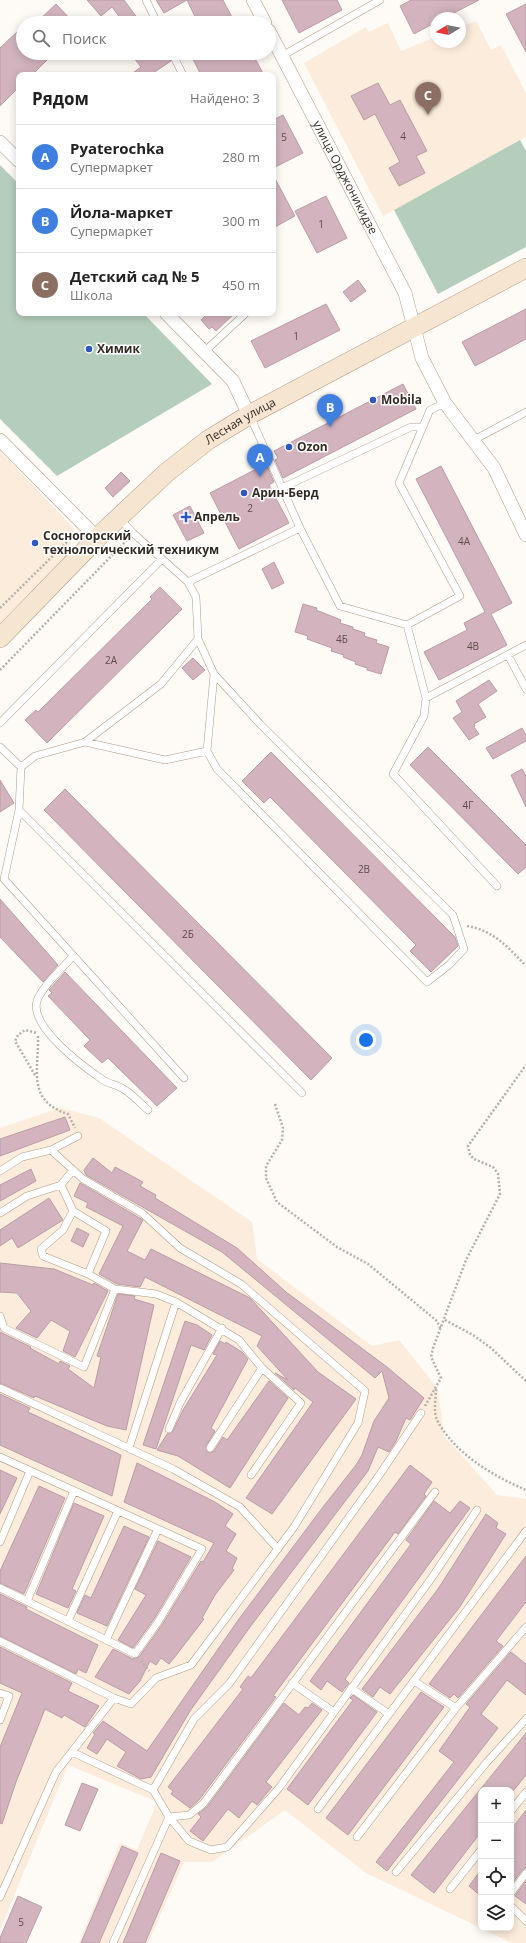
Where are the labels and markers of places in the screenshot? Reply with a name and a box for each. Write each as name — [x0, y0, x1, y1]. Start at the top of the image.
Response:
pin: C — [415, 82, 441, 115]
place label: Химик — [97, 340, 140, 357]
marker: Химик — [84, 344, 94, 354]
place label: Mobila — [381, 391, 422, 408]
pin: B — [317, 394, 343, 427]
marker: Mobila — [368, 395, 378, 405]
place label: Ozon — [297, 438, 328, 455]
marker: Ozon — [284, 442, 294, 452]
pin: A — [247, 444, 273, 477]
place label: Арин-Берд — [252, 484, 319, 501]
marker: Арин-Берд — [239, 488, 249, 498]
place label: Апрель — [194, 508, 240, 525]
marker: Апрель — [181, 512, 191, 522]
place label: Сосногорский технологический техникум — [43, 527, 219, 558]
marker: Сосногорский технологический техникум — [30, 538, 40, 548]

